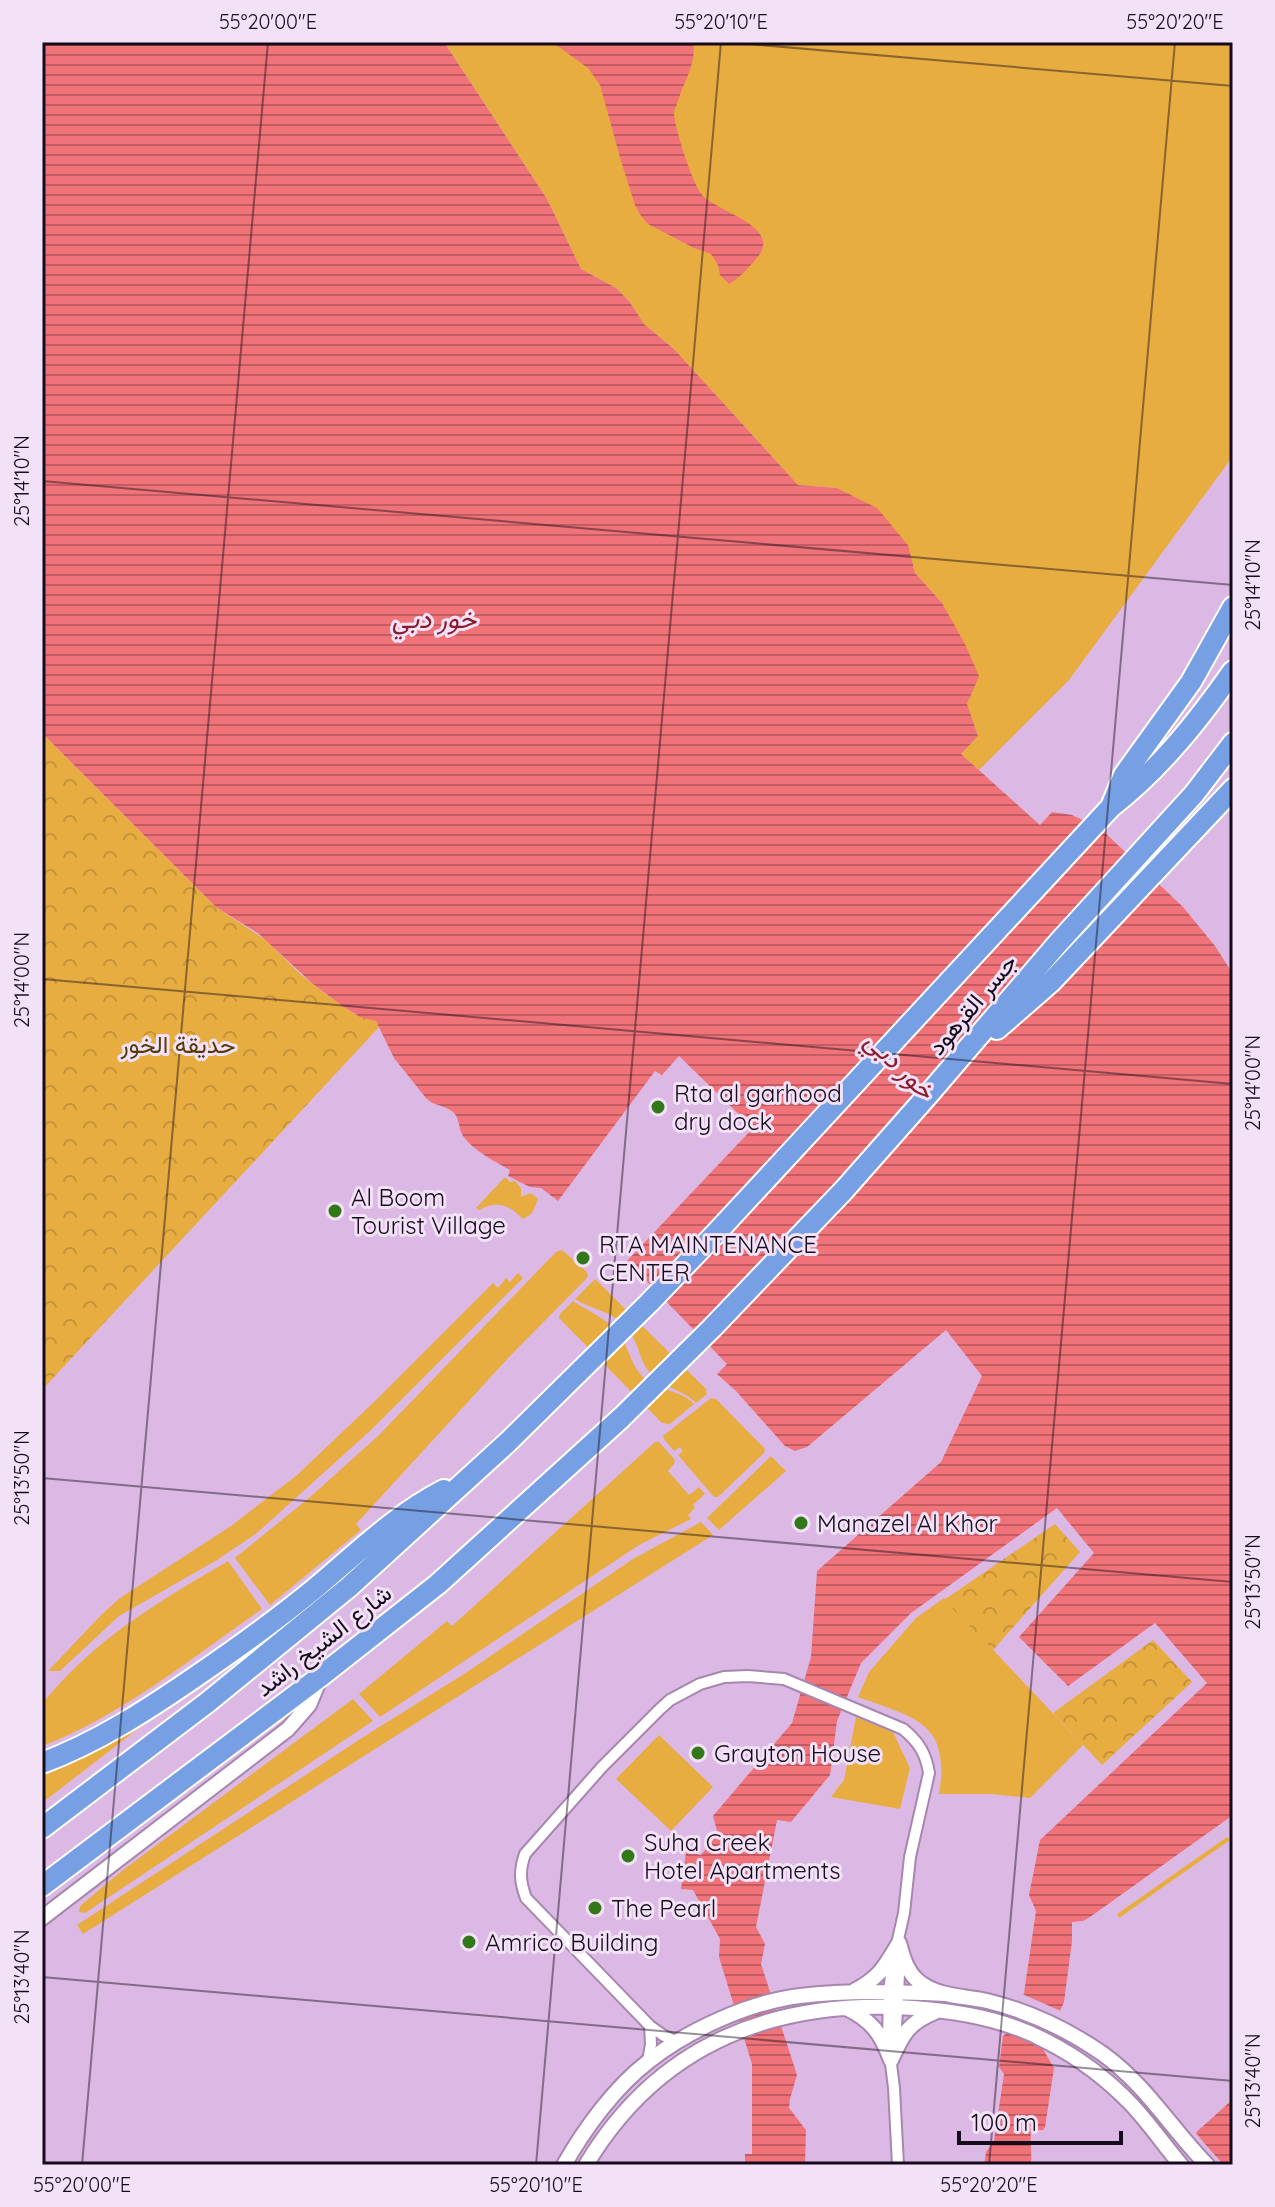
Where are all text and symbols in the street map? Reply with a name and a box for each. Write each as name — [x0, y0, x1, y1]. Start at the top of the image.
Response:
text: 55°20'00"E — [219, 9, 317, 34]
text: 55°20'10"E — [674, 9, 768, 34]
text: 55°20'20"E — [1126, 9, 1224, 34]
text: 25°14'10"N — [9, 435, 34, 527]
text: 25°14'10"N — [1240, 539, 1265, 631]
water label: خور دبي — [392, 602, 478, 640]
text: 25°14'00"N — [9, 932, 34, 1028]
street label: جسر القرهود — [921, 947, 1024, 1061]
water label: خور دبي — [855, 1024, 943, 1111]
park label: حديقة الخور — [120, 1029, 236, 1060]
text: 25°14'00"N — [1240, 1035, 1265, 1131]
place label: Rta al garhood dry dock — [674, 1078, 842, 1136]
marker: Rta al garhood dry dock — [649, 1098, 667, 1116]
place label: Al Boom Tourist Village — [351, 1182, 506, 1240]
marker: Al Boom Tourist Village — [326, 1202, 344, 1220]
place label: RTA MAINTENANCE CENTER — [599, 1229, 817, 1287]
marker: RTA MAINTENANCE CENTER — [574, 1249, 592, 1267]
text: 25°13'50"N — [9, 1430, 34, 1526]
place label: Manazel Al Khor — [817, 1508, 998, 1538]
marker: Manazel Al Khor — [792, 1514, 810, 1532]
text: 25°13'50"N — [1240, 1534, 1265, 1630]
street label: شارع الشيخ راشد — [249, 1578, 399, 1705]
place label: Grayton House — [714, 1738, 881, 1768]
marker: Grayton House — [689, 1744, 707, 1762]
place label: Suha Creek Hotel Apartments — [644, 1827, 841, 1885]
marker: Suha Creek Hotel Apartments — [619, 1847, 637, 1865]
place label: The Pearl — [611, 1893, 716, 1923]
marker: The Pearl — [586, 1899, 604, 1917]
place label: Amrico Building — [485, 1927, 659, 1957]
text: 25°13'40"N — [9, 1929, 34, 2025]
marker: Amrico Building — [460, 1933, 478, 1951]
text: 25°13'40"N — [1240, 2033, 1265, 2129]
scale bar — [959, 2095, 1121, 2145]
text: 100 m — [971, 2107, 1037, 2137]
text: 55°20'00"E — [33, 2172, 131, 2197]
text: 55°20'10"E — [489, 2172, 583, 2197]
text: 55°20'20"E — [940, 2172, 1038, 2197]

